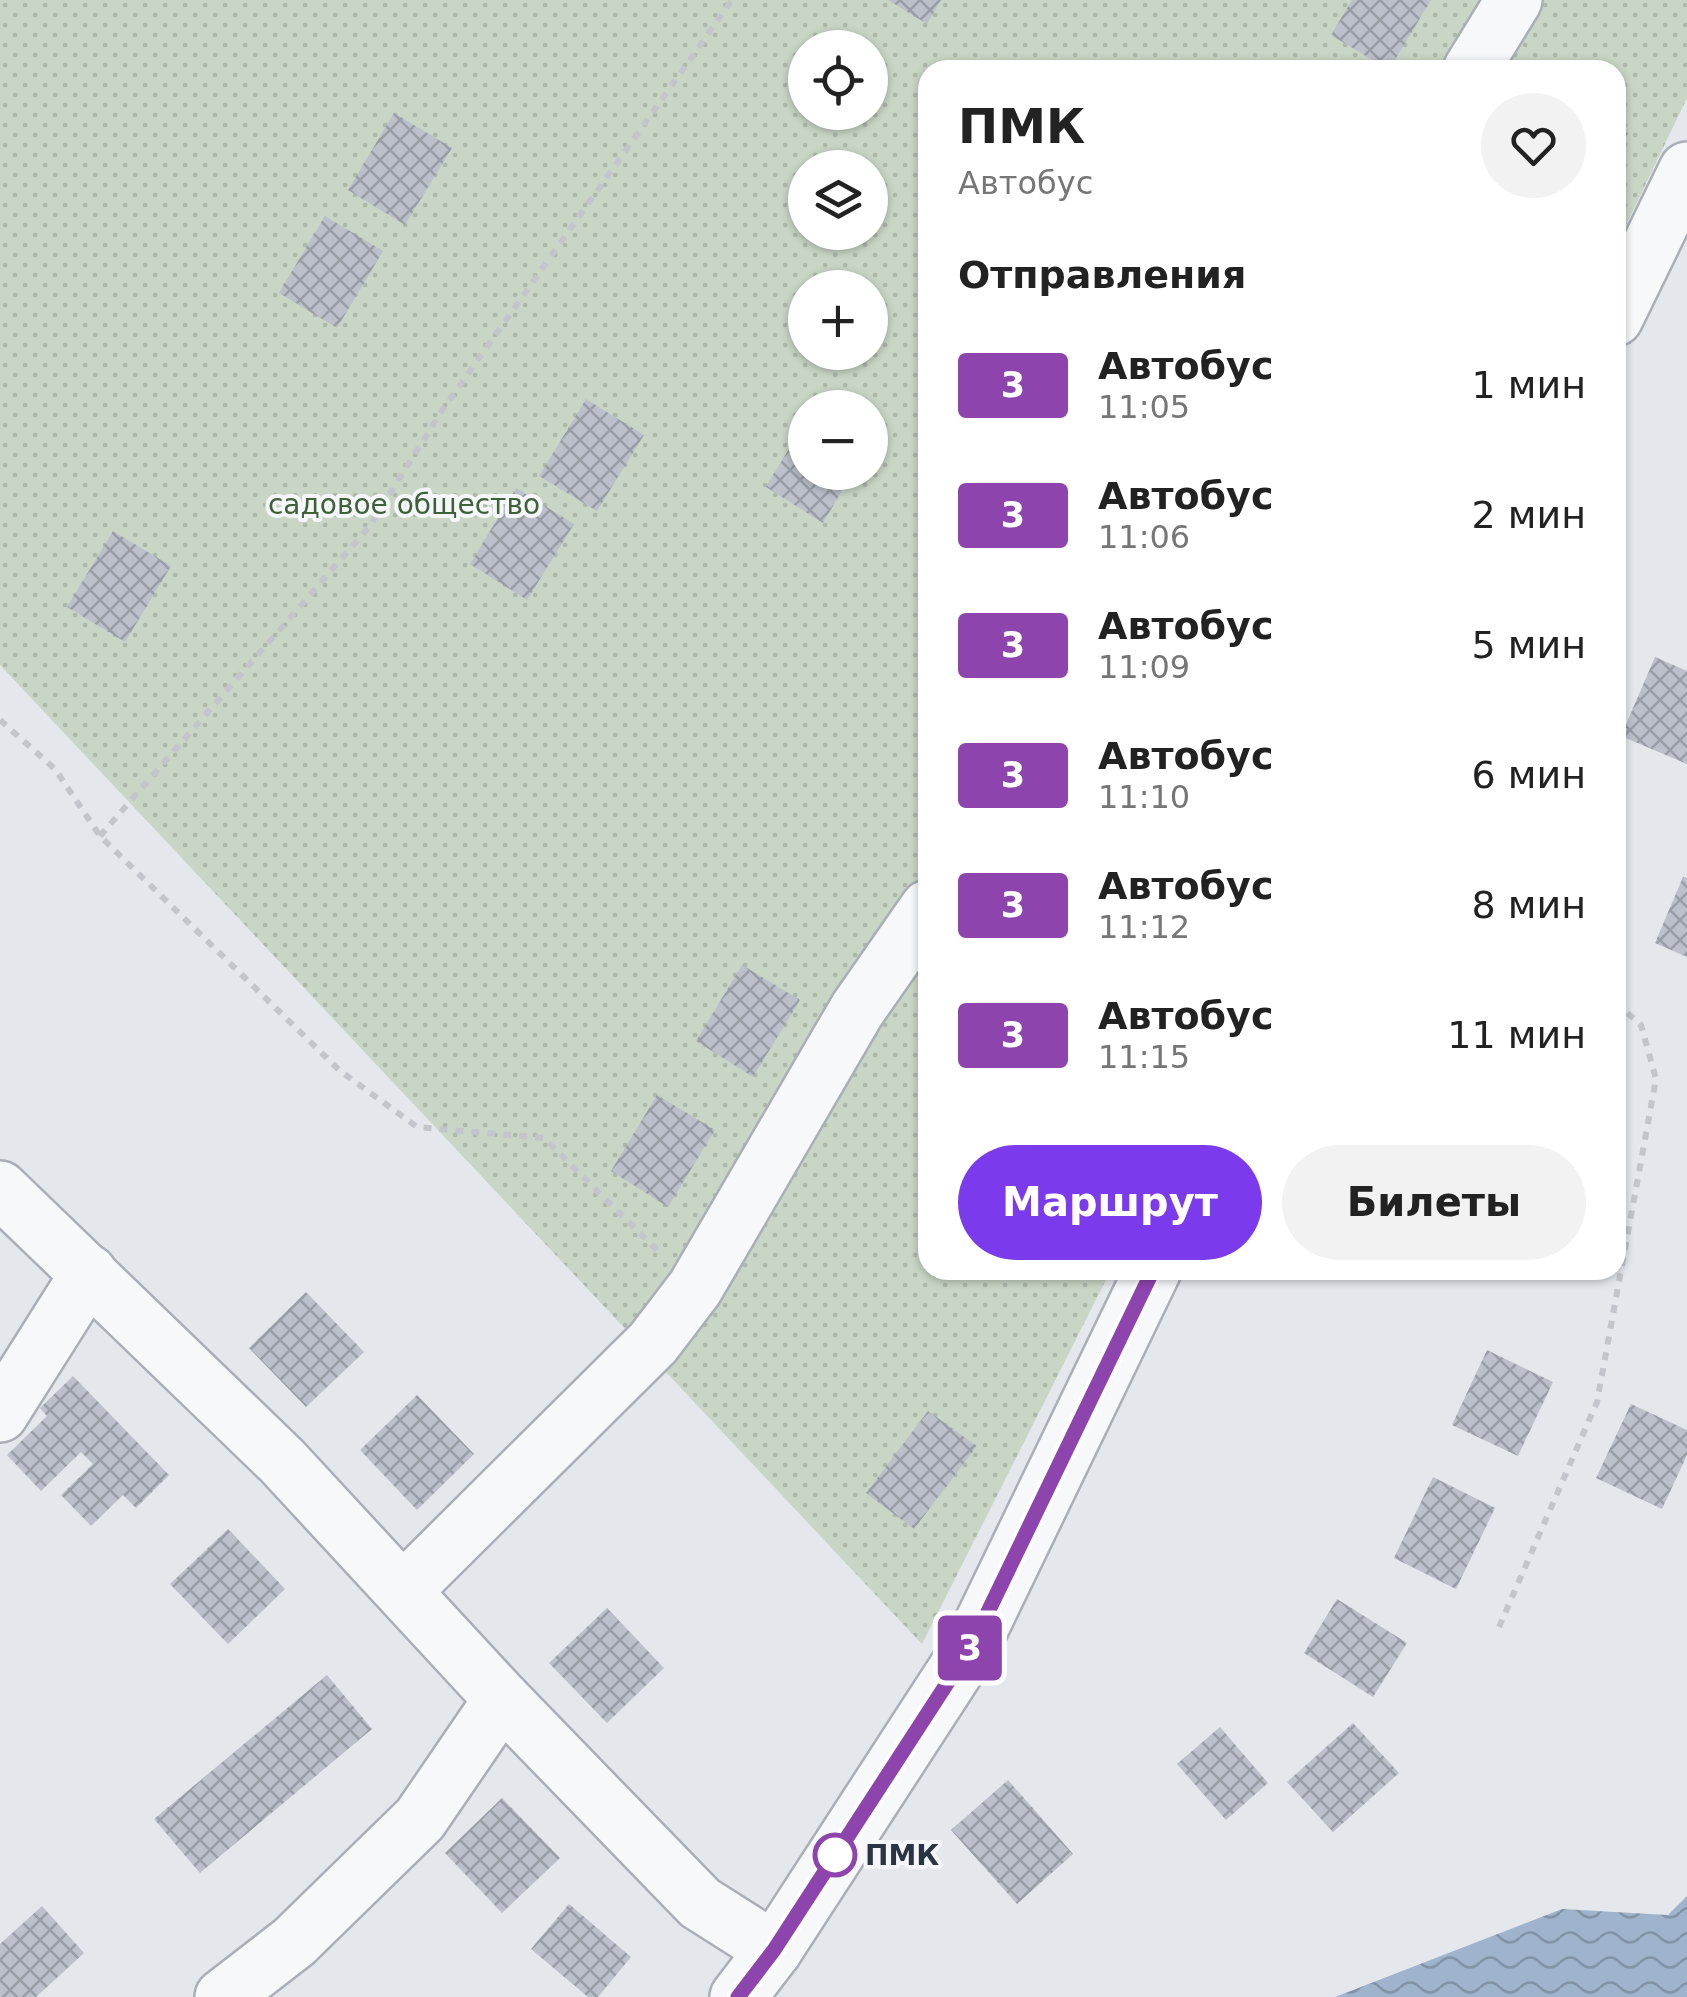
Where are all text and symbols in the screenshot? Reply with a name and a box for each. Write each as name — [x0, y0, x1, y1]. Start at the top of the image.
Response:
map controls — [788, 30, 888, 490]
button: locate — [788, 30, 888, 130]
button: heart — [1481, 93, 1586, 198]
text: ПМК — [958, 98, 1085, 154]
button: layers — [788, 150, 888, 250]
text: Автобус — [958, 164, 1093, 202]
text: Отправления — [958, 253, 1246, 297]
button: + — [788, 270, 888, 370]
text: Автобус — [1098, 344, 1273, 388]
text: 1 мин — [1472, 363, 1586, 407]
text: 3 — [1001, 365, 1025, 405]
text: 11:05 — [1098, 388, 1190, 426]
button: − — [788, 390, 888, 490]
text: Автобус — [1098, 474, 1273, 518]
park label: садовое общество — [268, 488, 540, 521]
text: 2 мин — [1472, 493, 1586, 537]
text: 3 — [1001, 495, 1025, 535]
text: 11:06 — [1098, 518, 1190, 556]
text: Автобус — [1098, 604, 1273, 648]
text: 5 мин — [1472, 623, 1586, 667]
text: 3 — [1001, 625, 1025, 665]
text: 11:09 — [1098, 648, 1190, 686]
text: Автобус — [1098, 734, 1273, 778]
text: 6 мин — [1472, 753, 1586, 797]
text: 3 — [1001, 755, 1025, 795]
text: 11:10 — [1098, 778, 1190, 816]
text: Автобус — [1098, 864, 1273, 908]
text: 8 мин — [1472, 883, 1586, 927]
text: 3 — [1001, 885, 1025, 925]
text: 11:12 — [1098, 908, 1190, 946]
text: Автобус — [1098, 994, 1273, 1038]
text: 11 мин — [1447, 1013, 1586, 1057]
text: 3 — [1001, 1015, 1025, 1055]
text: 11:15 — [1098, 1038, 1190, 1076]
button: Маршрут — [958, 1145, 1262, 1260]
button: Билеты — [1282, 1145, 1586, 1260]
line badge: 3 — [938, 1616, 1002, 1680]
text: 3 — [958, 1628, 982, 1668]
marker: ПМК — [814, 1834, 856, 1876]
place label: ПМК — [865, 1839, 939, 1872]

